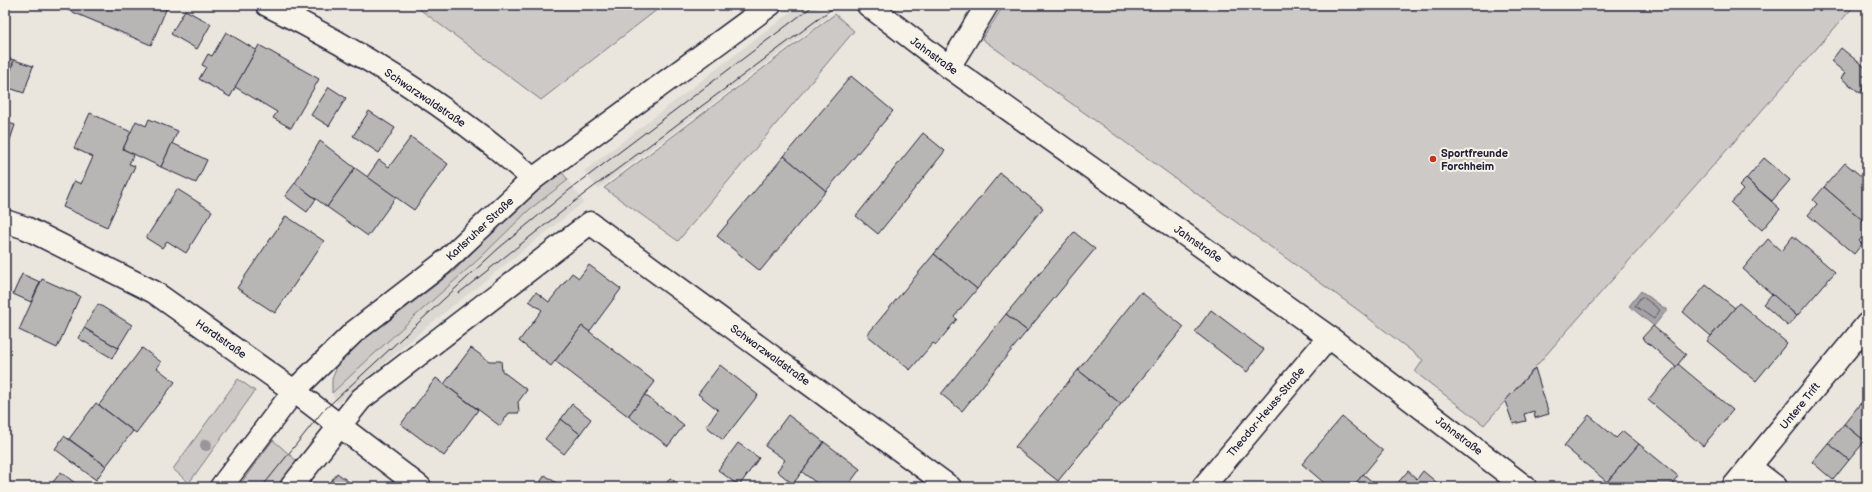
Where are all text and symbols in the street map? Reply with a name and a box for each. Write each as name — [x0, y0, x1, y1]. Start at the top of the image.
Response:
street label: Jahnstraße — [908, 34, 961, 78]
street label: Schwarzwaldstraße — [382, 66, 468, 130]
place label: Sportfreunde Forchheim — [1441, 147, 1508, 173]
marker: Sportfreunde Forchheim — [1428, 154, 1438, 164]
street label: Karlsruher Straße — [444, 194, 517, 263]
street label: Jahnstraße — [1172, 223, 1225, 266]
street label: Hardtstraße — [193, 317, 249, 362]
street label: Schwarzwaldstraße — [728, 322, 813, 388]
street label: Theodor-Heuss-Straße — [1224, 364, 1308, 460]
street label: Untere Trift — [1777, 380, 1823, 432]
street label: Jahnstraße — [1433, 414, 1485, 458]

